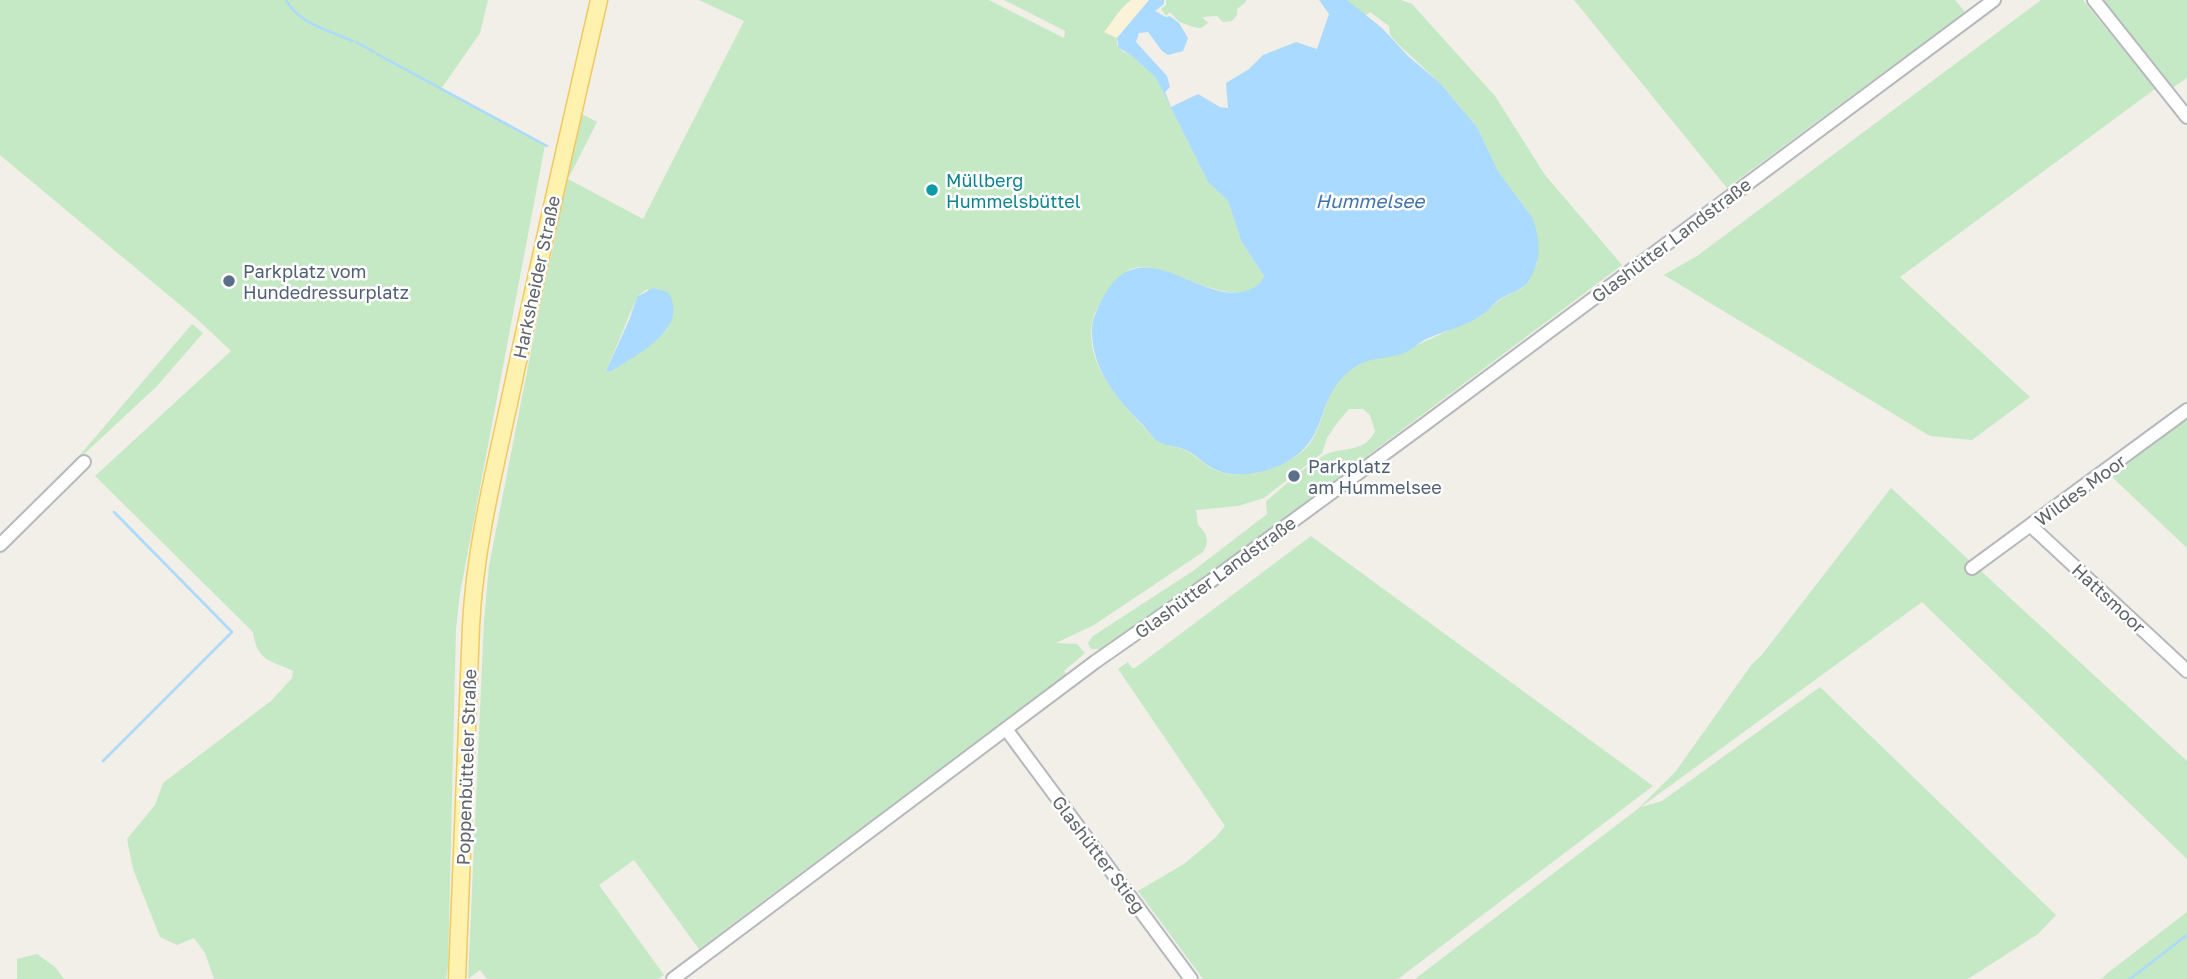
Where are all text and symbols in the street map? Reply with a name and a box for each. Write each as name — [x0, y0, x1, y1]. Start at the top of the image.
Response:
place label: Müllberg Hummelsbüttel — [946, 169, 1081, 212]
street label: Glashütter Landstraße — [1587, 173, 1755, 307]
marker: Müllberg Hummelsbüttel — [924, 182, 940, 198]
water label: Hummelsee — [1316, 189, 1426, 212]
street label: Harksheider Straße — [508, 193, 564, 361]
place label: Parkplatz vom Hundedressurplatz — [243, 260, 409, 303]
marker: Parkplatz vom Hundedressurplatz — [221, 273, 237, 289]
street label: Wildes Moor — [2030, 450, 2130, 530]
place label: Parkplatz am Hummelsee — [1308, 455, 1442, 498]
marker: Parkplatz am Hummelsee — [1286, 468, 1302, 484]
street label: Glashütter Landstraße — [1130, 511, 1300, 643]
street label: Hattsmoor — [2068, 559, 2150, 637]
street label: Poppenbütteler Straße — [452, 668, 480, 866]
street label: Glashütter Stieg — [1048, 791, 1150, 917]

